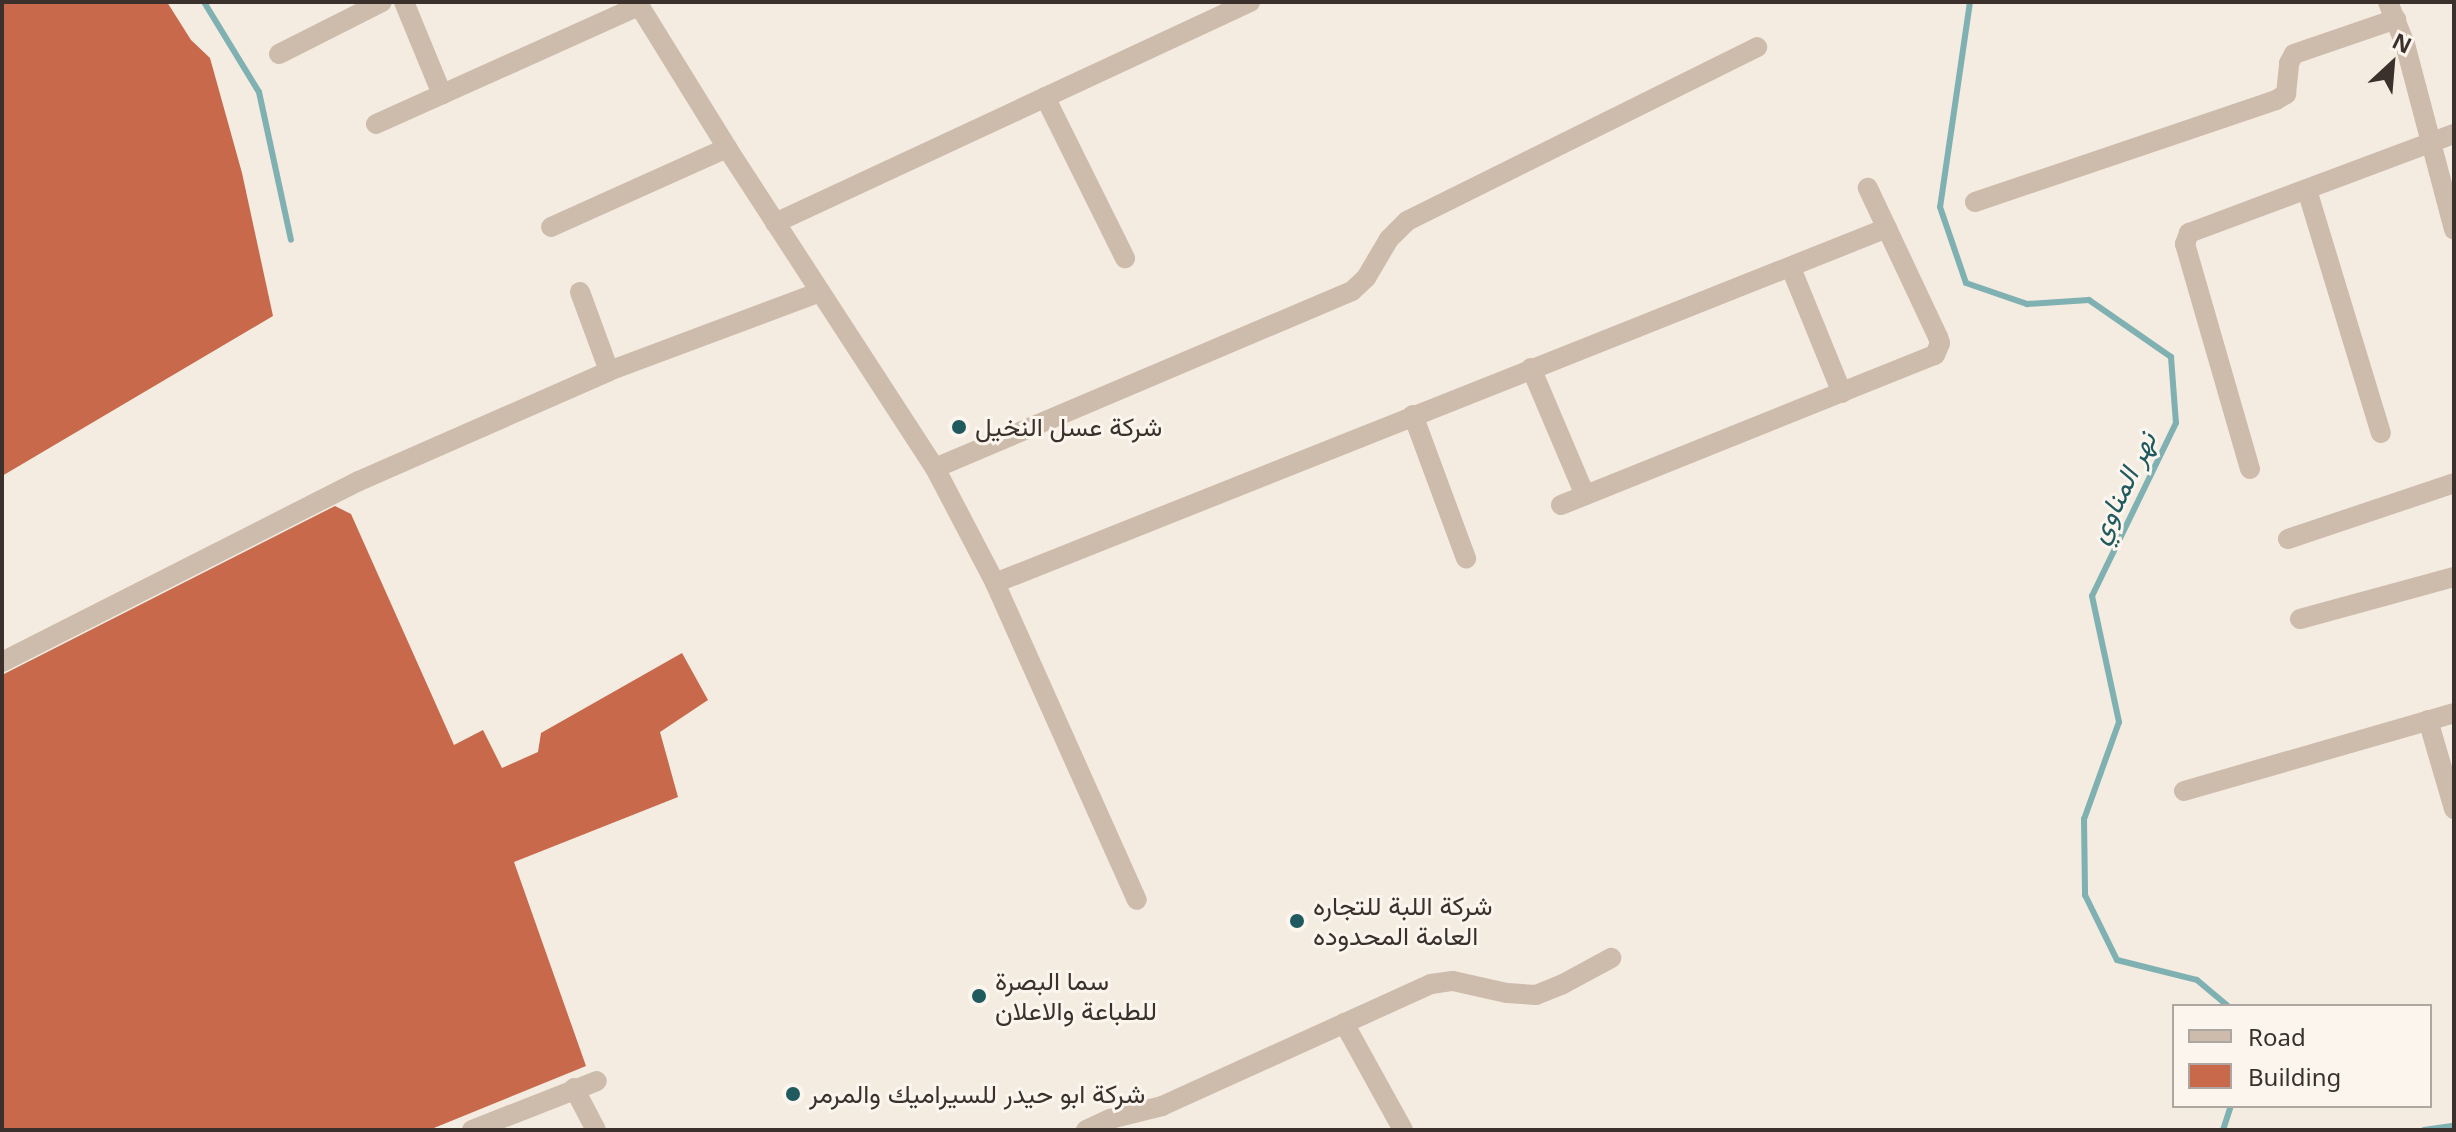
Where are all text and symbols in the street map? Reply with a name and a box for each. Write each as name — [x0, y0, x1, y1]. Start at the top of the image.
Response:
north arrow — [2352, 24, 2432, 104]
text: N — [2388, 25, 2417, 60]
place label: شركة عسل النخيل — [975, 411, 1162, 443]
marker: شركة عسل النخيل — [950, 418, 968, 436]
water label: نهر المناوي — [2080, 426, 2162, 548]
place label: شركة اللبة للتجاره العامة المحدوده — [1313, 890, 1493, 952]
marker: شركة اللبة للتجاره العامة المحدوده — [1288, 912, 1306, 930]
place label: سما البصرة للطباعة والاعلان — [995, 965, 1157, 1026]
marker: سما البصرة للطباعة والاعلان — [970, 987, 988, 1005]
legend — [2172, 1004, 2432, 1108]
text: Road — [2248, 1020, 2306, 1053]
text: Building — [2248, 1060, 2341, 1093]
place label: شركة ابو حيدر للسيراميك والمرمر — [809, 1078, 1145, 1110]
marker: شركة ابو حيدر للسيراميك والمرمر — [784, 1085, 802, 1103]

